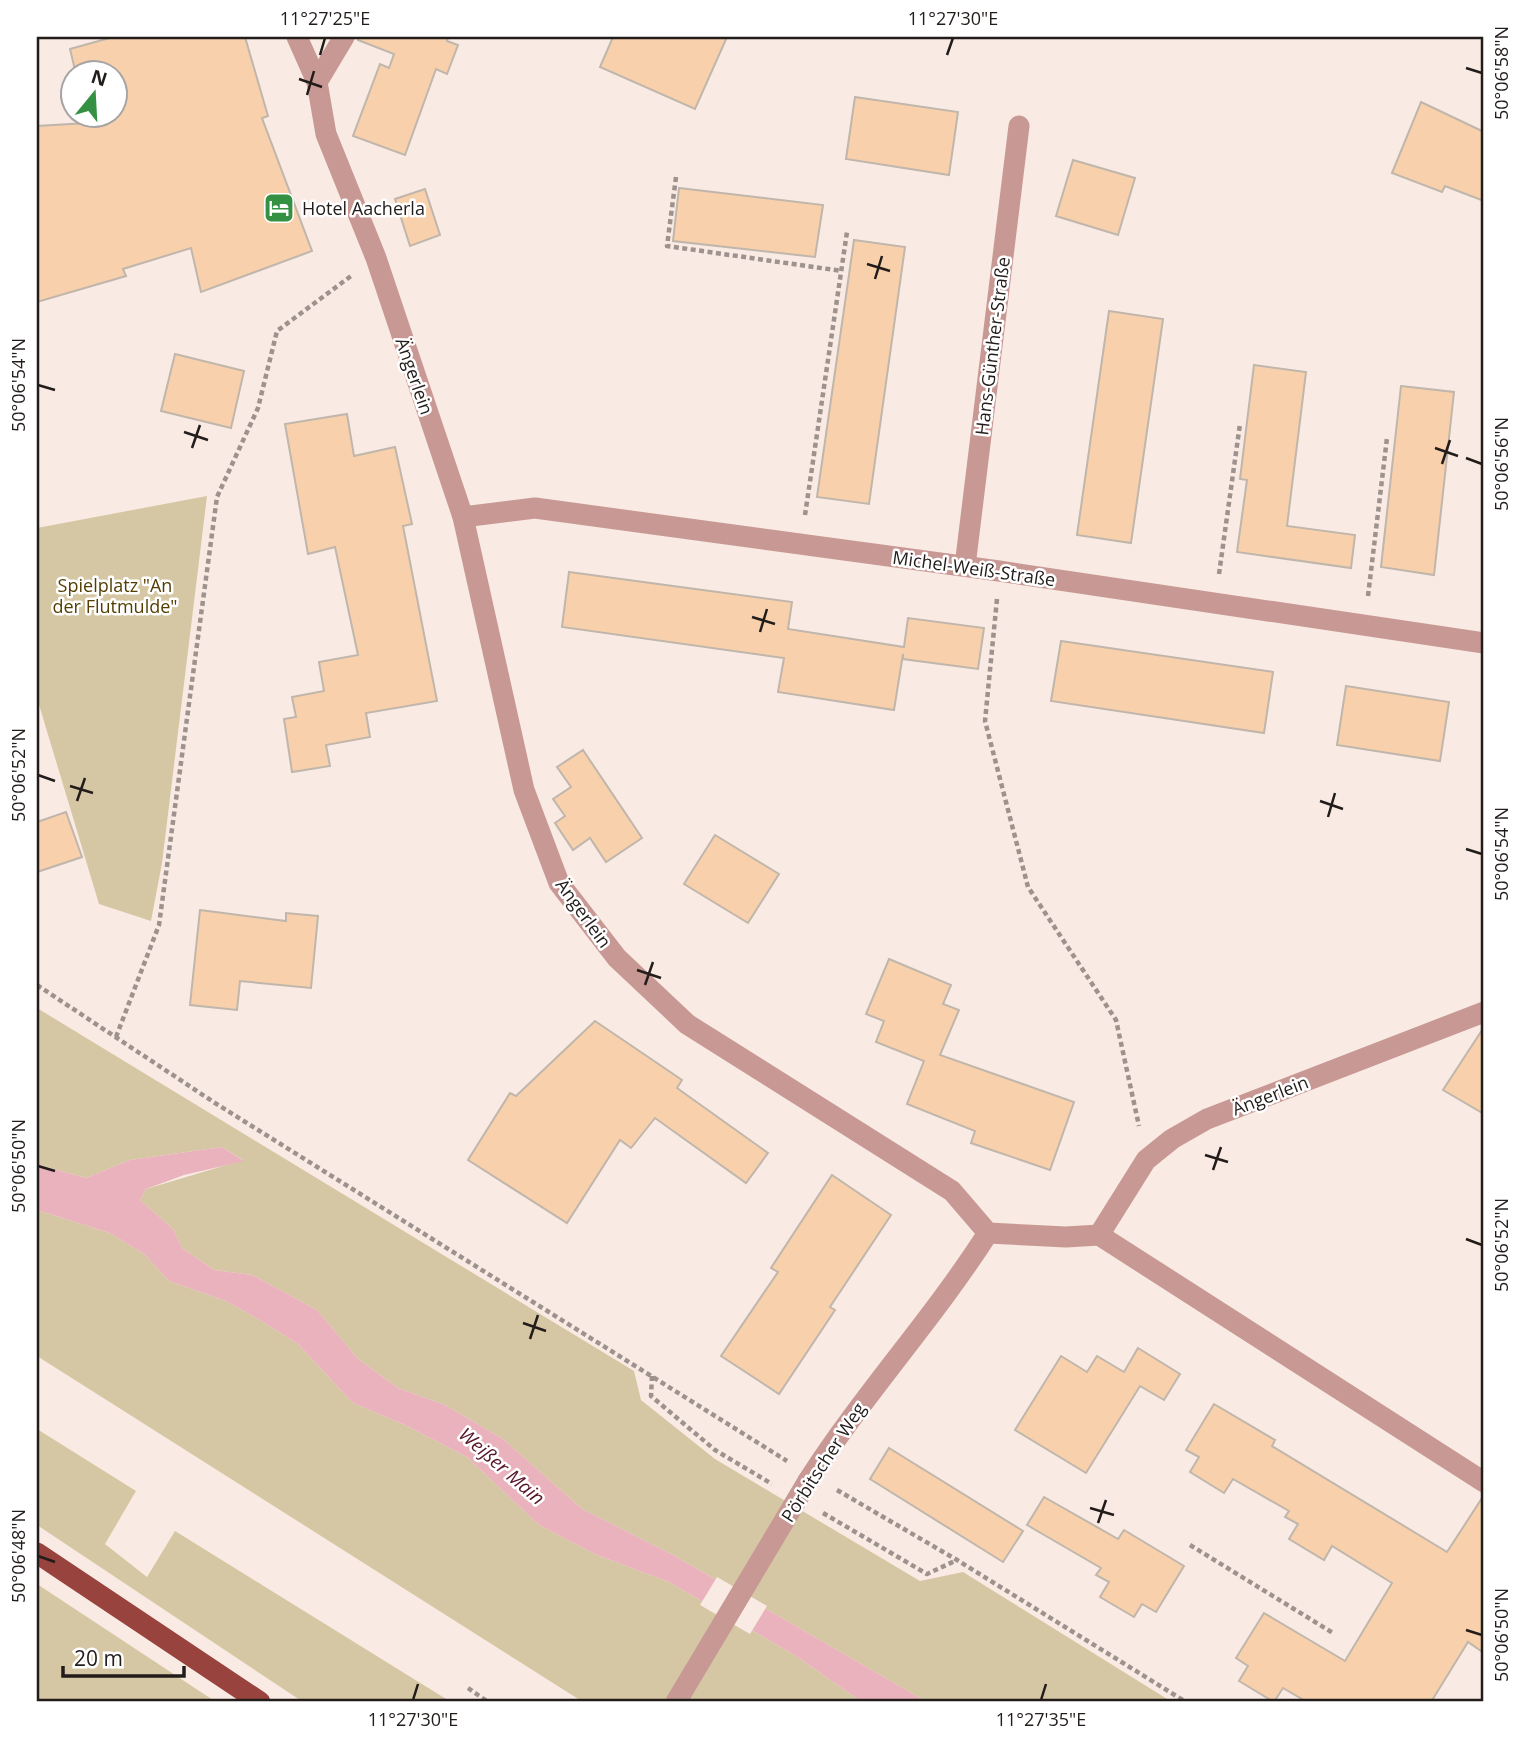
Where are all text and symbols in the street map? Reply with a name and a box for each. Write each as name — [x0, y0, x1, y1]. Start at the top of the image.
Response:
text: 11°27'25"E — [280, 6, 370, 30]
text: 11°27'30"E — [908, 6, 998, 30]
text: 50°06'58"N — [1489, 26, 1513, 120]
north arrow — [60, 60, 130, 130]
text: N — [88, 63, 111, 93]
hotel icon: Hotel Aacherla — [262, 191, 296, 225]
place label: Hotel Aacherla — [302, 196, 425, 220]
street label: Hans-Günther-Straße — [969, 255, 1015, 437]
street label: Ängerlein — [391, 334, 439, 418]
text: 50°06'54"N — [6, 338, 30, 432]
text: 50°06'56"N — [1489, 417, 1513, 511]
street label: Michel-Weiß-Straße — [891, 545, 1057, 591]
park label: Spielplatz "An der Flutmulde" — [53, 573, 177, 618]
text: 50°06'52"N — [6, 728, 30, 822]
text: 50°06'54"N — [1489, 807, 1513, 901]
street label: Ängerlein — [551, 874, 617, 952]
street label: Ängerlein — [1228, 1069, 1312, 1121]
text: 50°06'50"N — [6, 1119, 30, 1213]
text: 50°06'52"N — [1489, 1198, 1513, 1292]
street label: Pörbitscher Weg — [775, 1397, 871, 1526]
water label: Weißer Main — [454, 1422, 550, 1510]
text: 50°06'48"N — [6, 1509, 30, 1603]
text: 50°06'50"N — [1489, 1588, 1513, 1682]
scale bar — [63, 1634, 184, 1678]
text: 20 m — [74, 1644, 123, 1672]
text: 11°27'30"E — [368, 1707, 458, 1731]
text: 11°27'35"E — [996, 1707, 1086, 1731]

